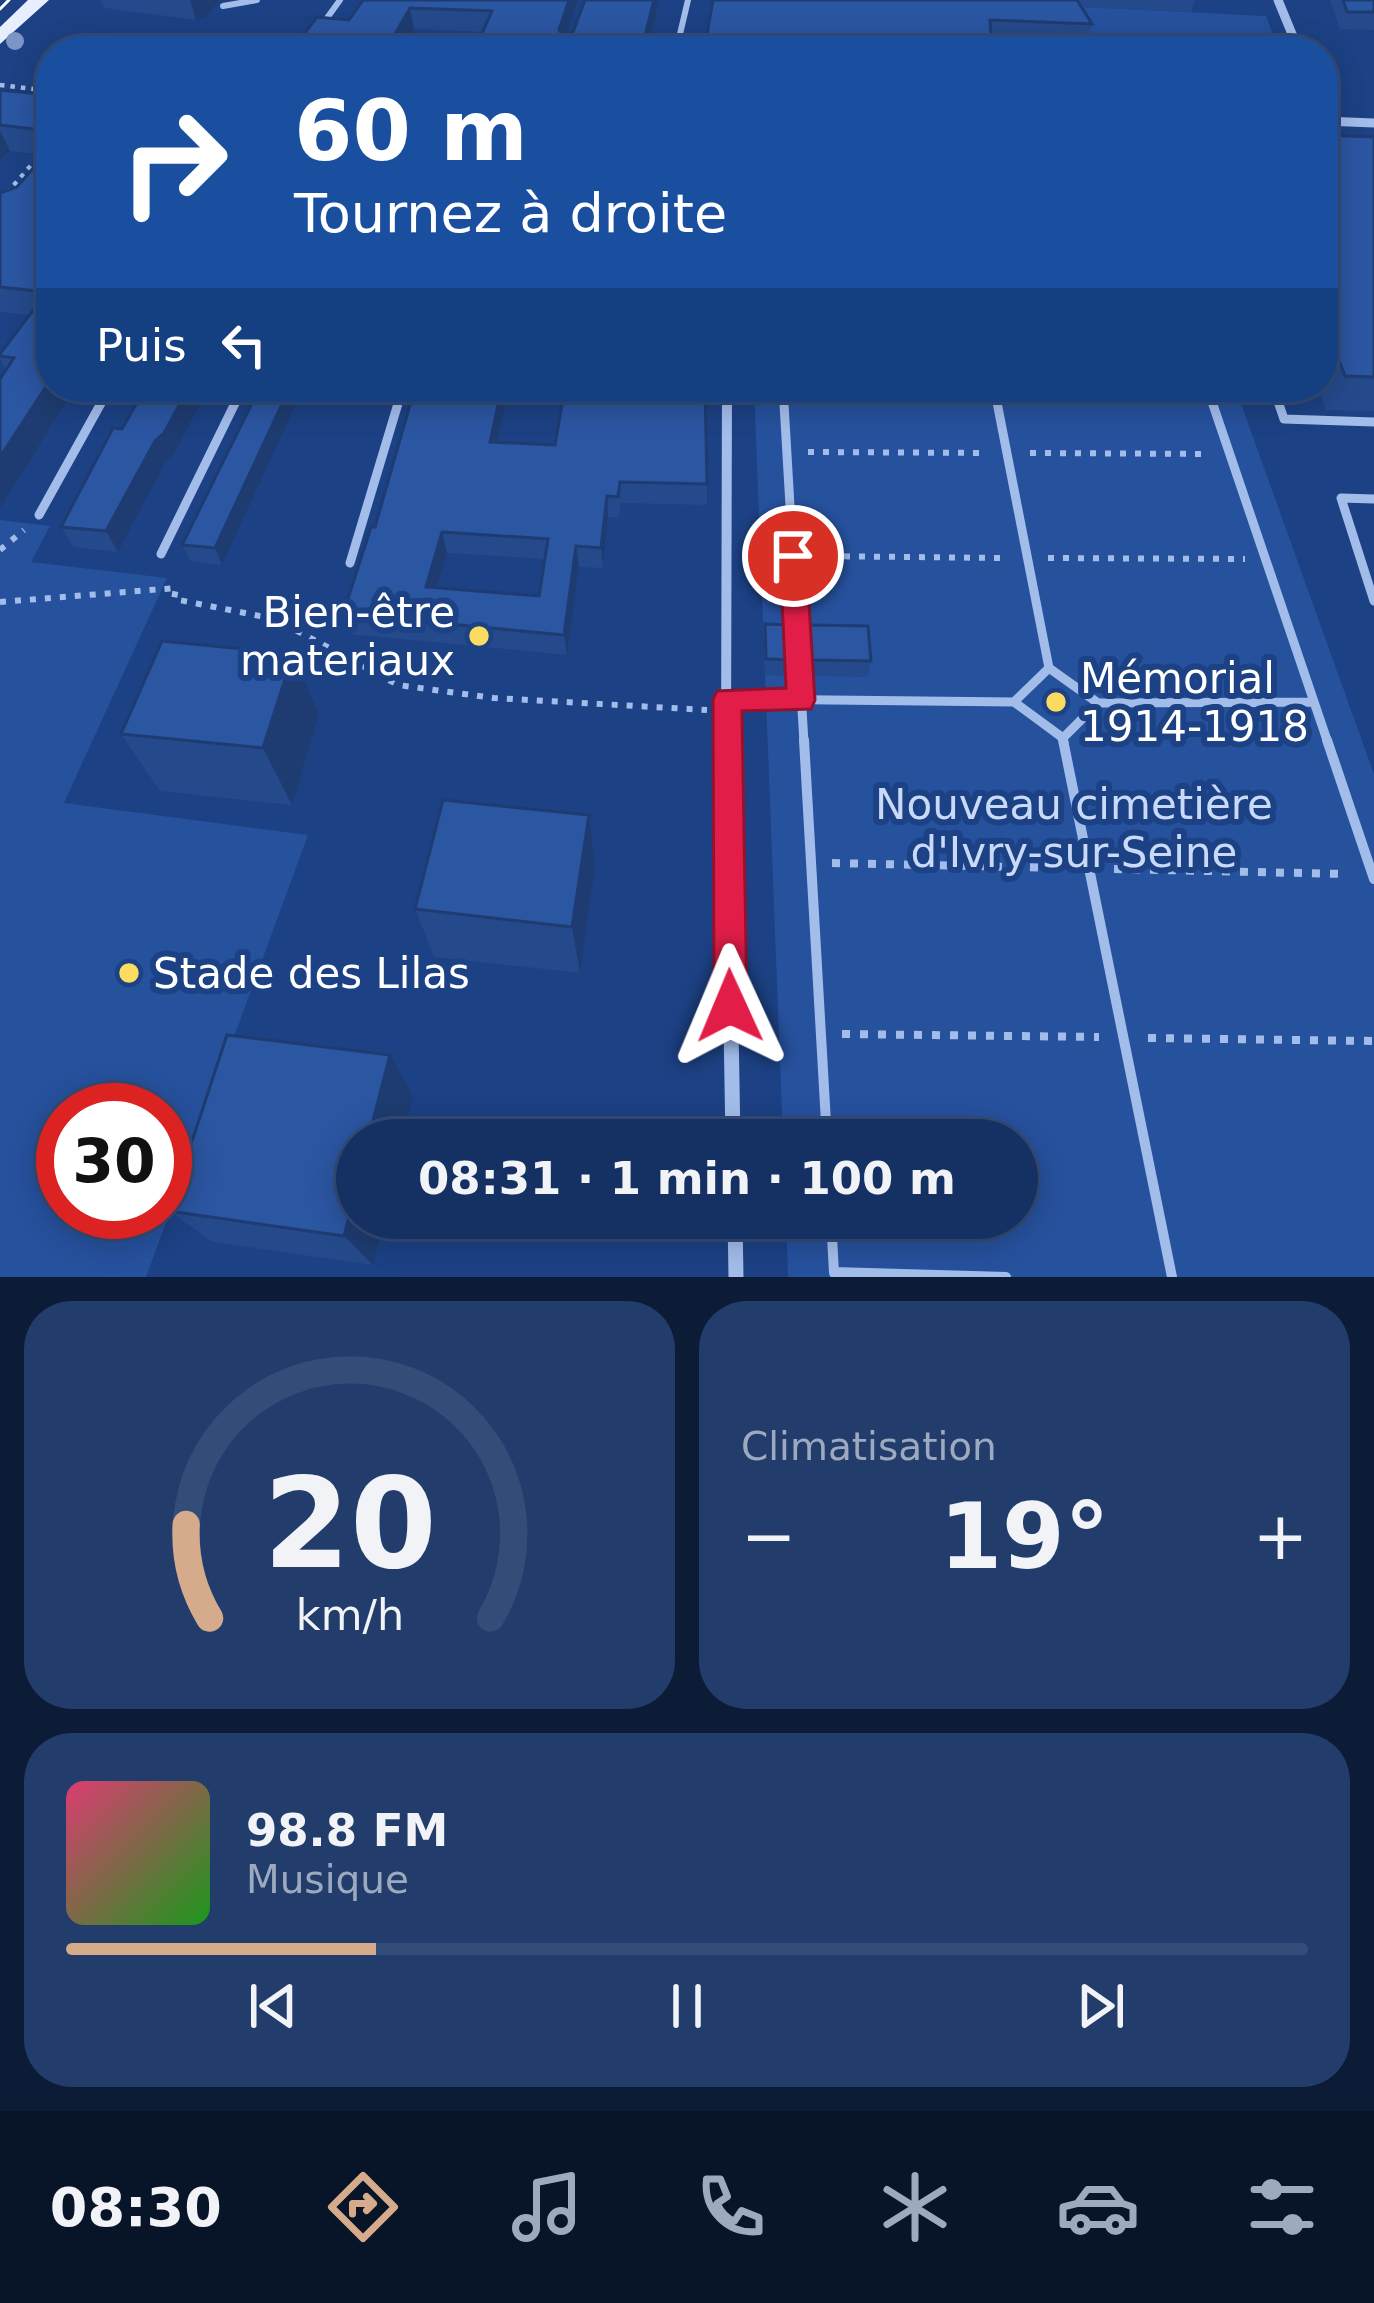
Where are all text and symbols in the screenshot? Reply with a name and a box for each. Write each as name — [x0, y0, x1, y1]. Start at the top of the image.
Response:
text: 60 m — [294, 82, 528, 180]
icon: right — [96, 84, 252, 240]
text: Tournez à droite — [294, 182, 727, 245]
icon: left — [211, 312, 277, 378]
text: Puis — [96, 319, 187, 372]
pin — [742, 505, 844, 607]
icon: arrive — [760, 523, 826, 589]
place label: Bien-être materiaux — [240, 588, 455, 685]
marker: Bien-être materiaux — [466, 623, 492, 649]
place label: Mémorial 1914-1918 — [1080, 654, 1309, 751]
marker: Mémorial 1914-1918 — [1043, 689, 1069, 715]
park label: Nouveau cimetière d'Ivry-sur-Seine — [875, 780, 1273, 877]
position arrow — [667, 943, 793, 1069]
place label: Stade des Lilas — [153, 949, 470, 998]
marker: Stade des Lilas — [116, 960, 142, 986]
speed limit sign: 30 — [36, 1083, 192, 1239]
text: 08:31 · 1 min · 100 m — [418, 1152, 956, 1205]
text: Climatisation — [741, 1424, 997, 1469]
text: 20 — [263, 1451, 436, 1596]
text: 19° — [939, 1484, 1110, 1589]
text: − — [741, 1498, 796, 1575]
text: + — [1253, 1498, 1308, 1575]
text: km/h — [295, 1590, 404, 1640]
text: 98.8 FM — [246, 1804, 448, 1857]
text: Musique — [246, 1857, 409, 1902]
icon: previous — [240, 1973, 306, 2039]
icon: pause — [654, 1973, 720, 2039]
icon: next — [1068, 1973, 1134, 2039]
icon: directions — [321, 2165, 405, 2249]
icon: music — [505, 2165, 589, 2249]
icon: phone — [689, 2165, 773, 2249]
icon: climate — [873, 2165, 957, 2249]
icon: car — [1056, 2165, 1140, 2249]
icon: filters — [1240, 2165, 1324, 2249]
text: 08:30 — [50, 2176, 222, 2239]

